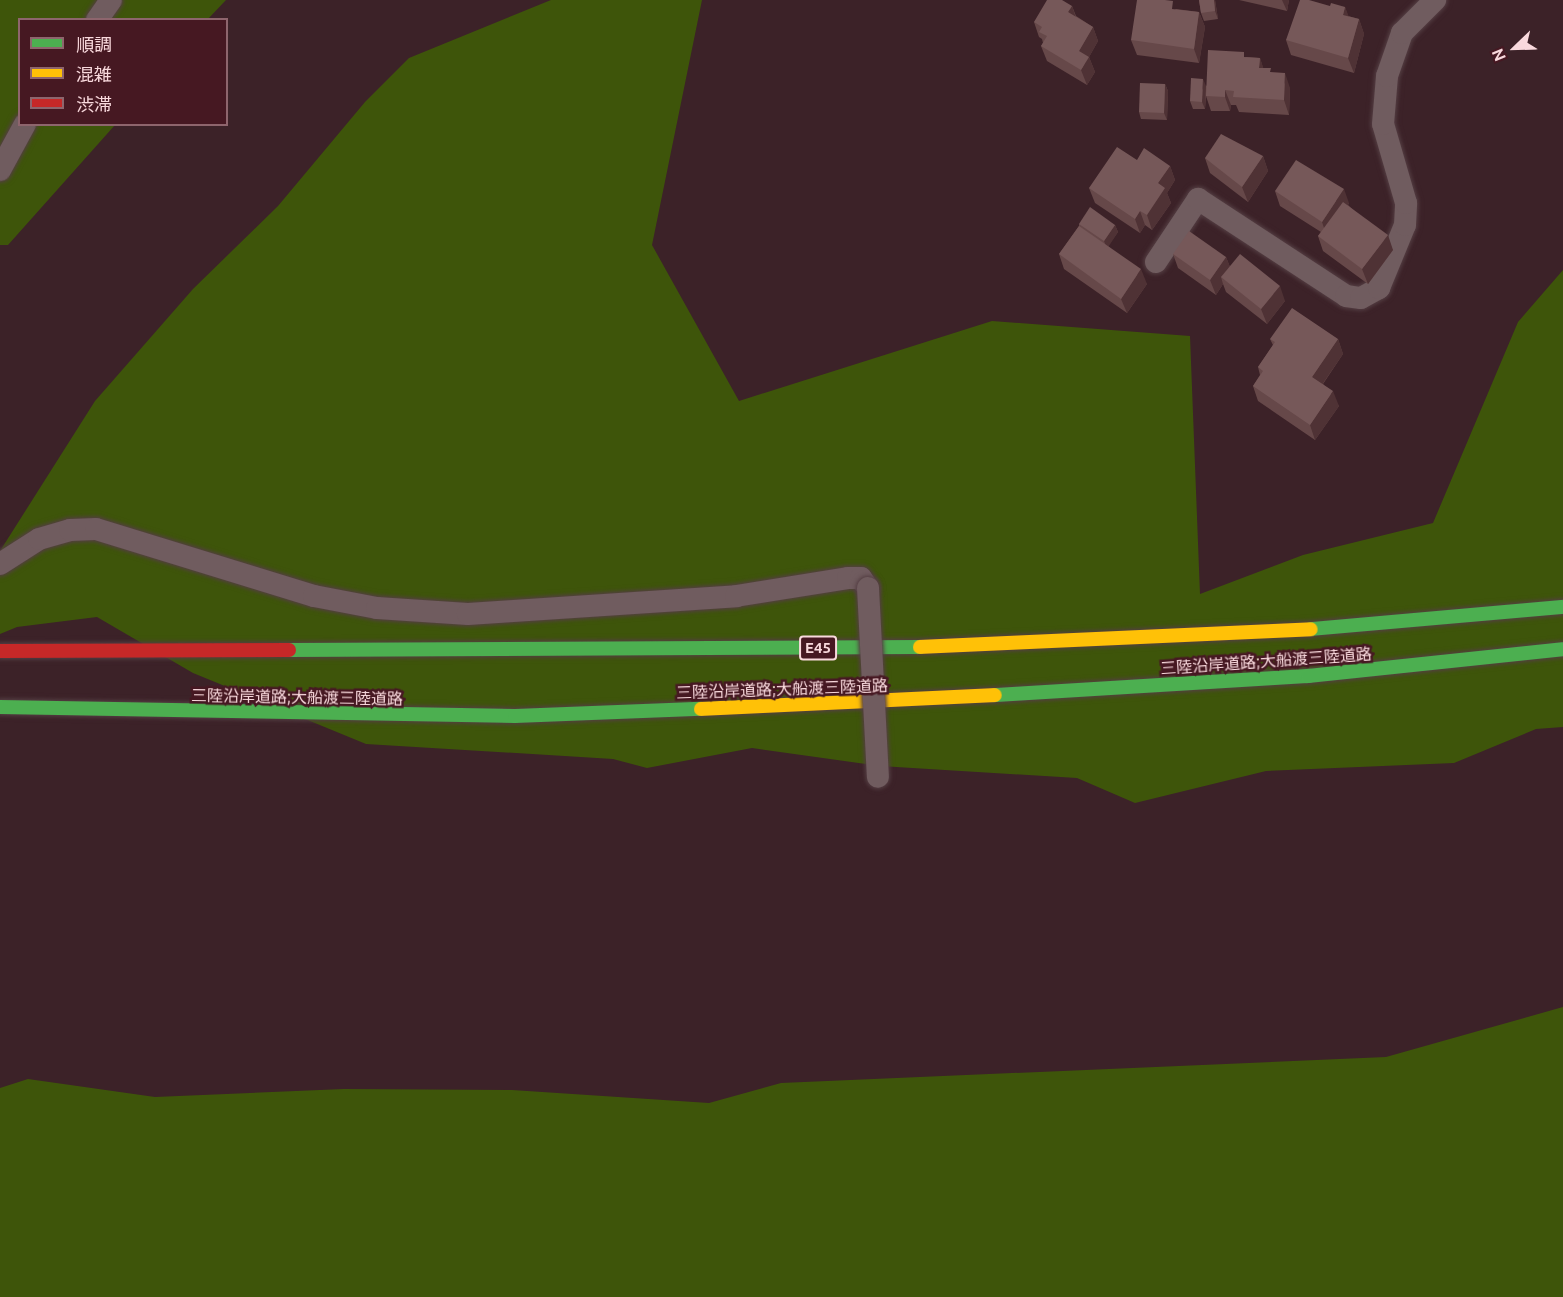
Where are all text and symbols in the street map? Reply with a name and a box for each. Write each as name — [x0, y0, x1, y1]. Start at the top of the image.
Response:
legend — [18, 18, 228, 126]
north arrow — [1485, 18, 1545, 78]
text: 順調 — [76, 34, 112, 54]
text: N — [1488, 46, 1509, 64]
text: 混雑 — [76, 64, 112, 84]
text: 渋滞 — [76, 94, 112, 114]
road number: E45 — [798, 636, 838, 660]
street label: 三陸沿岸道路;大船渡三陸道路 — [1160, 644, 1372, 678]
street label: 三陸沿岸道路;大船渡三陸道路 — [676, 676, 888, 702]
street label: 三陸沿岸道路;大船渡三陸道路 — [191, 686, 403, 708]

